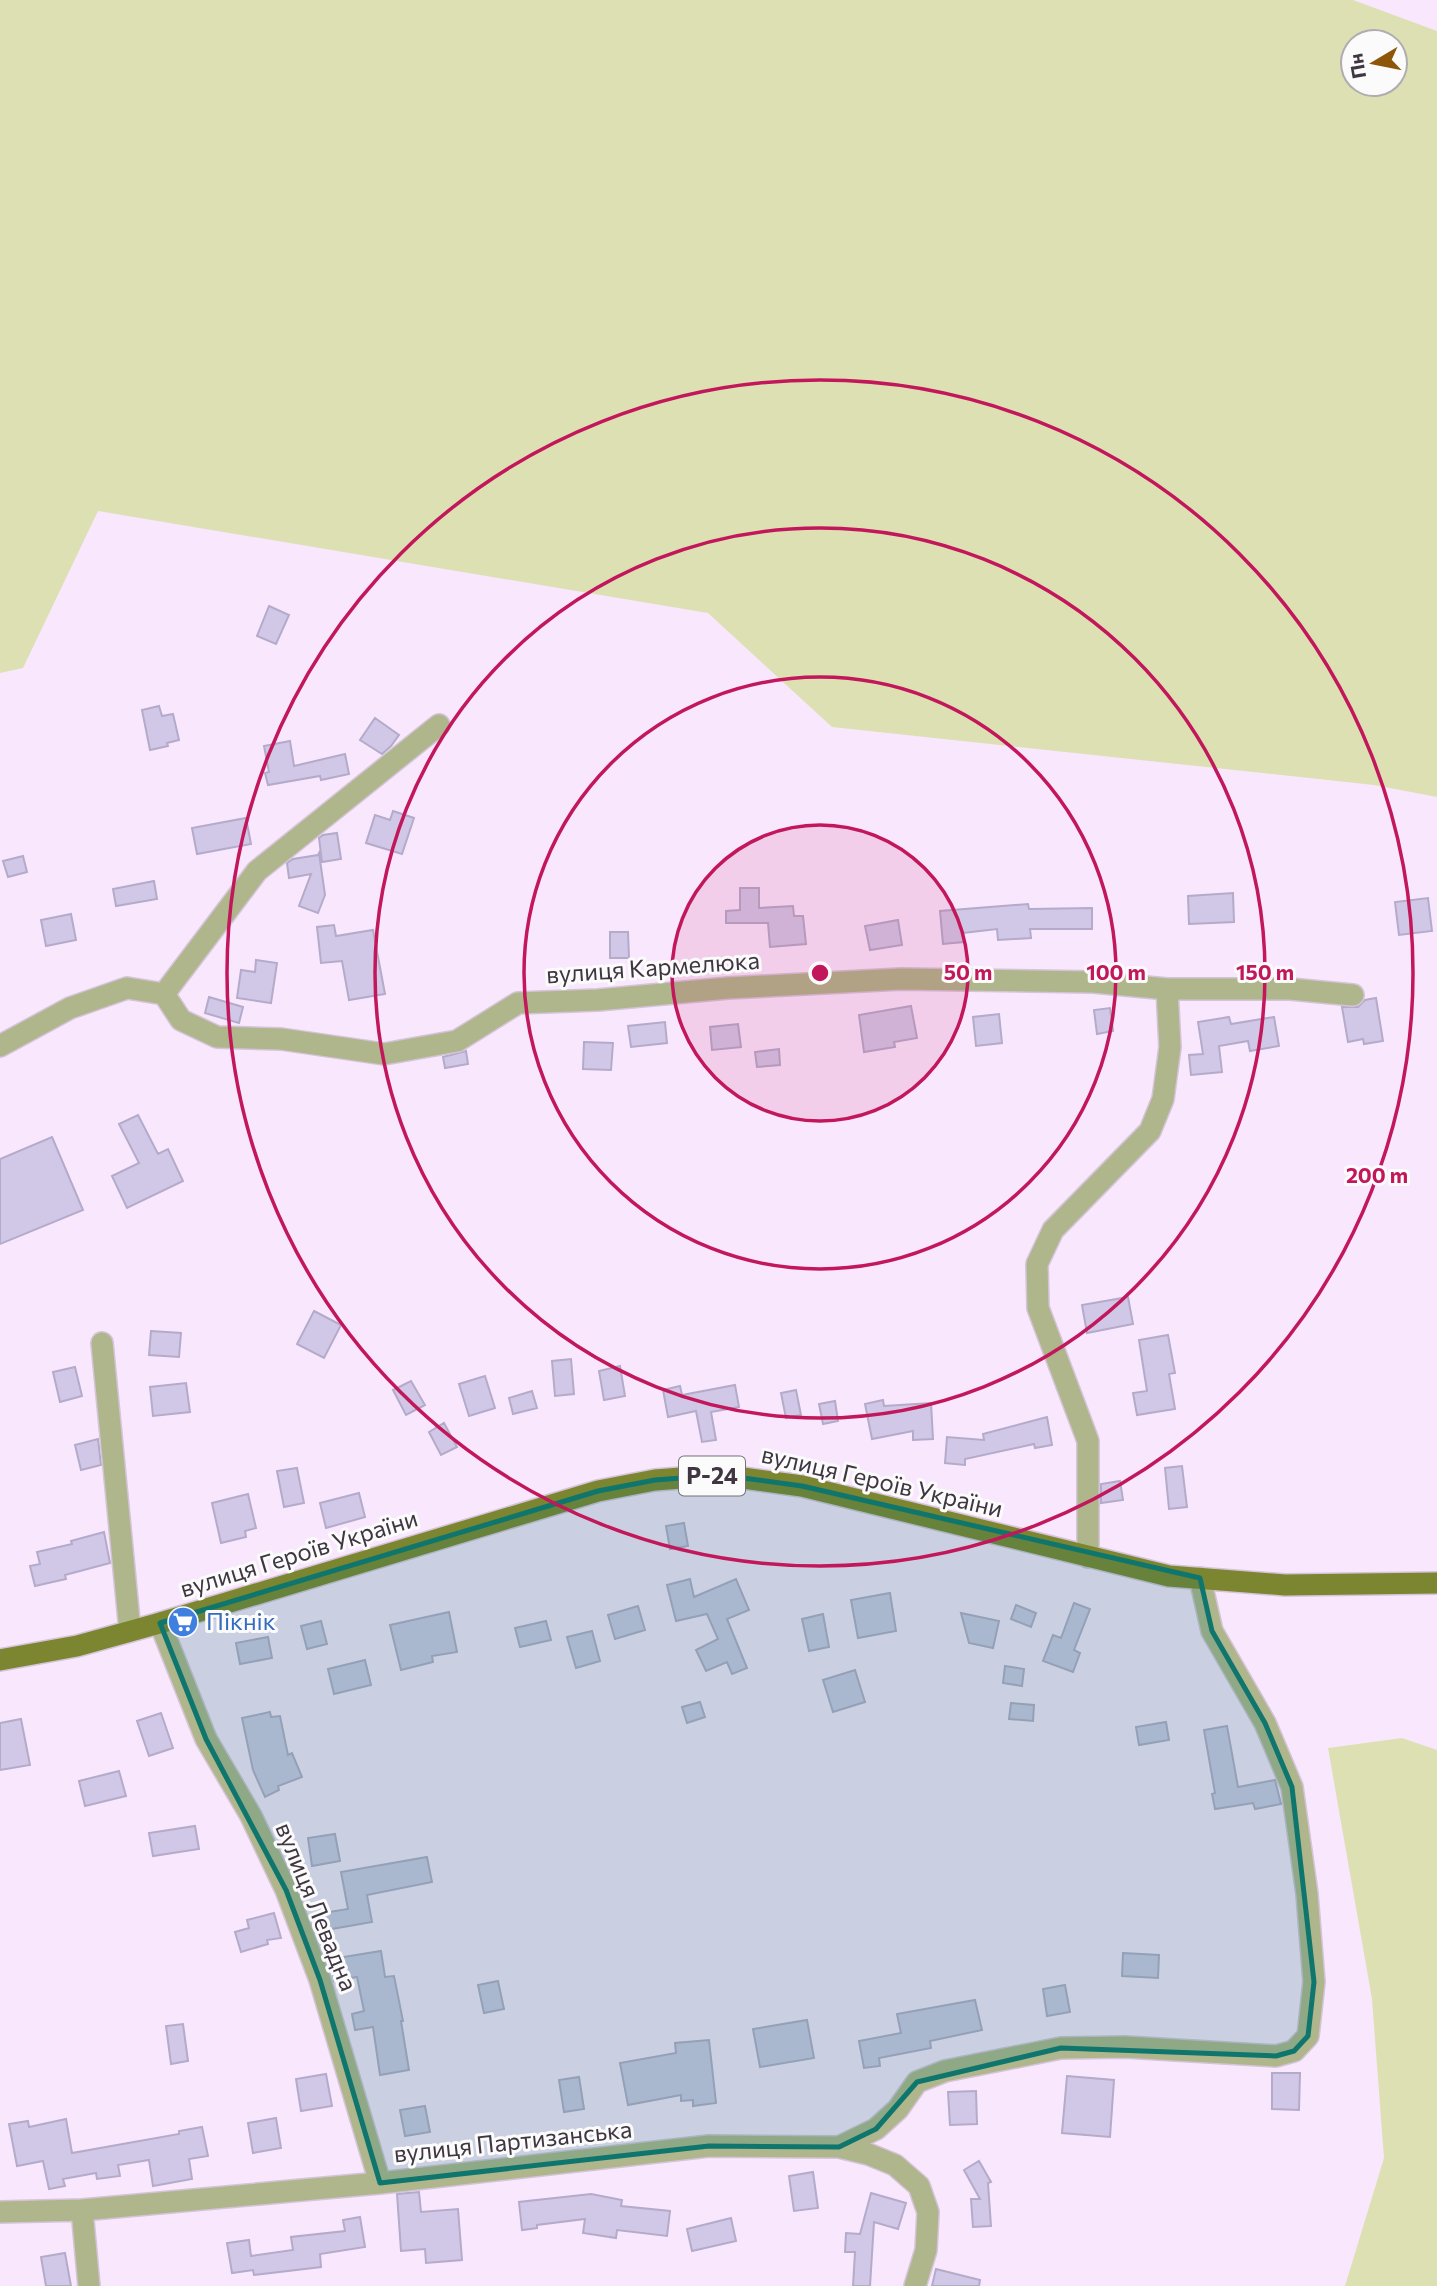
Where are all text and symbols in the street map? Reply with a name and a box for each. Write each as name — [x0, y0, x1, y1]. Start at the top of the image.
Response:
north arrow — [1339, 28, 1409, 98]
text: Пн — [1343, 52, 1370, 80]
street label: вулиця Кармелюка — [545, 945, 761, 988]
text: 50 m — [944, 959, 992, 984]
text: 100 m — [1086, 959, 1146, 984]
text: 150 m — [1236, 959, 1294, 984]
centre of rings — [808, 961, 832, 985]
text: 200 m — [1346, 1162, 1408, 1187]
street label: вулиця Героїв України — [759, 1439, 1006, 1522]
road number: Р-24 — [679, 1456, 745, 1496]
street label: вулиця Героїв України — [176, 1503, 421, 1603]
supermarket icon: Пікнік — [166, 1605, 200, 1639]
place label: Пікнік — [206, 1606, 276, 1635]
street label: вулиця Левадна — [270, 1818, 364, 1995]
street label: вулиця Партизанська — [392, 2114, 633, 2167]

